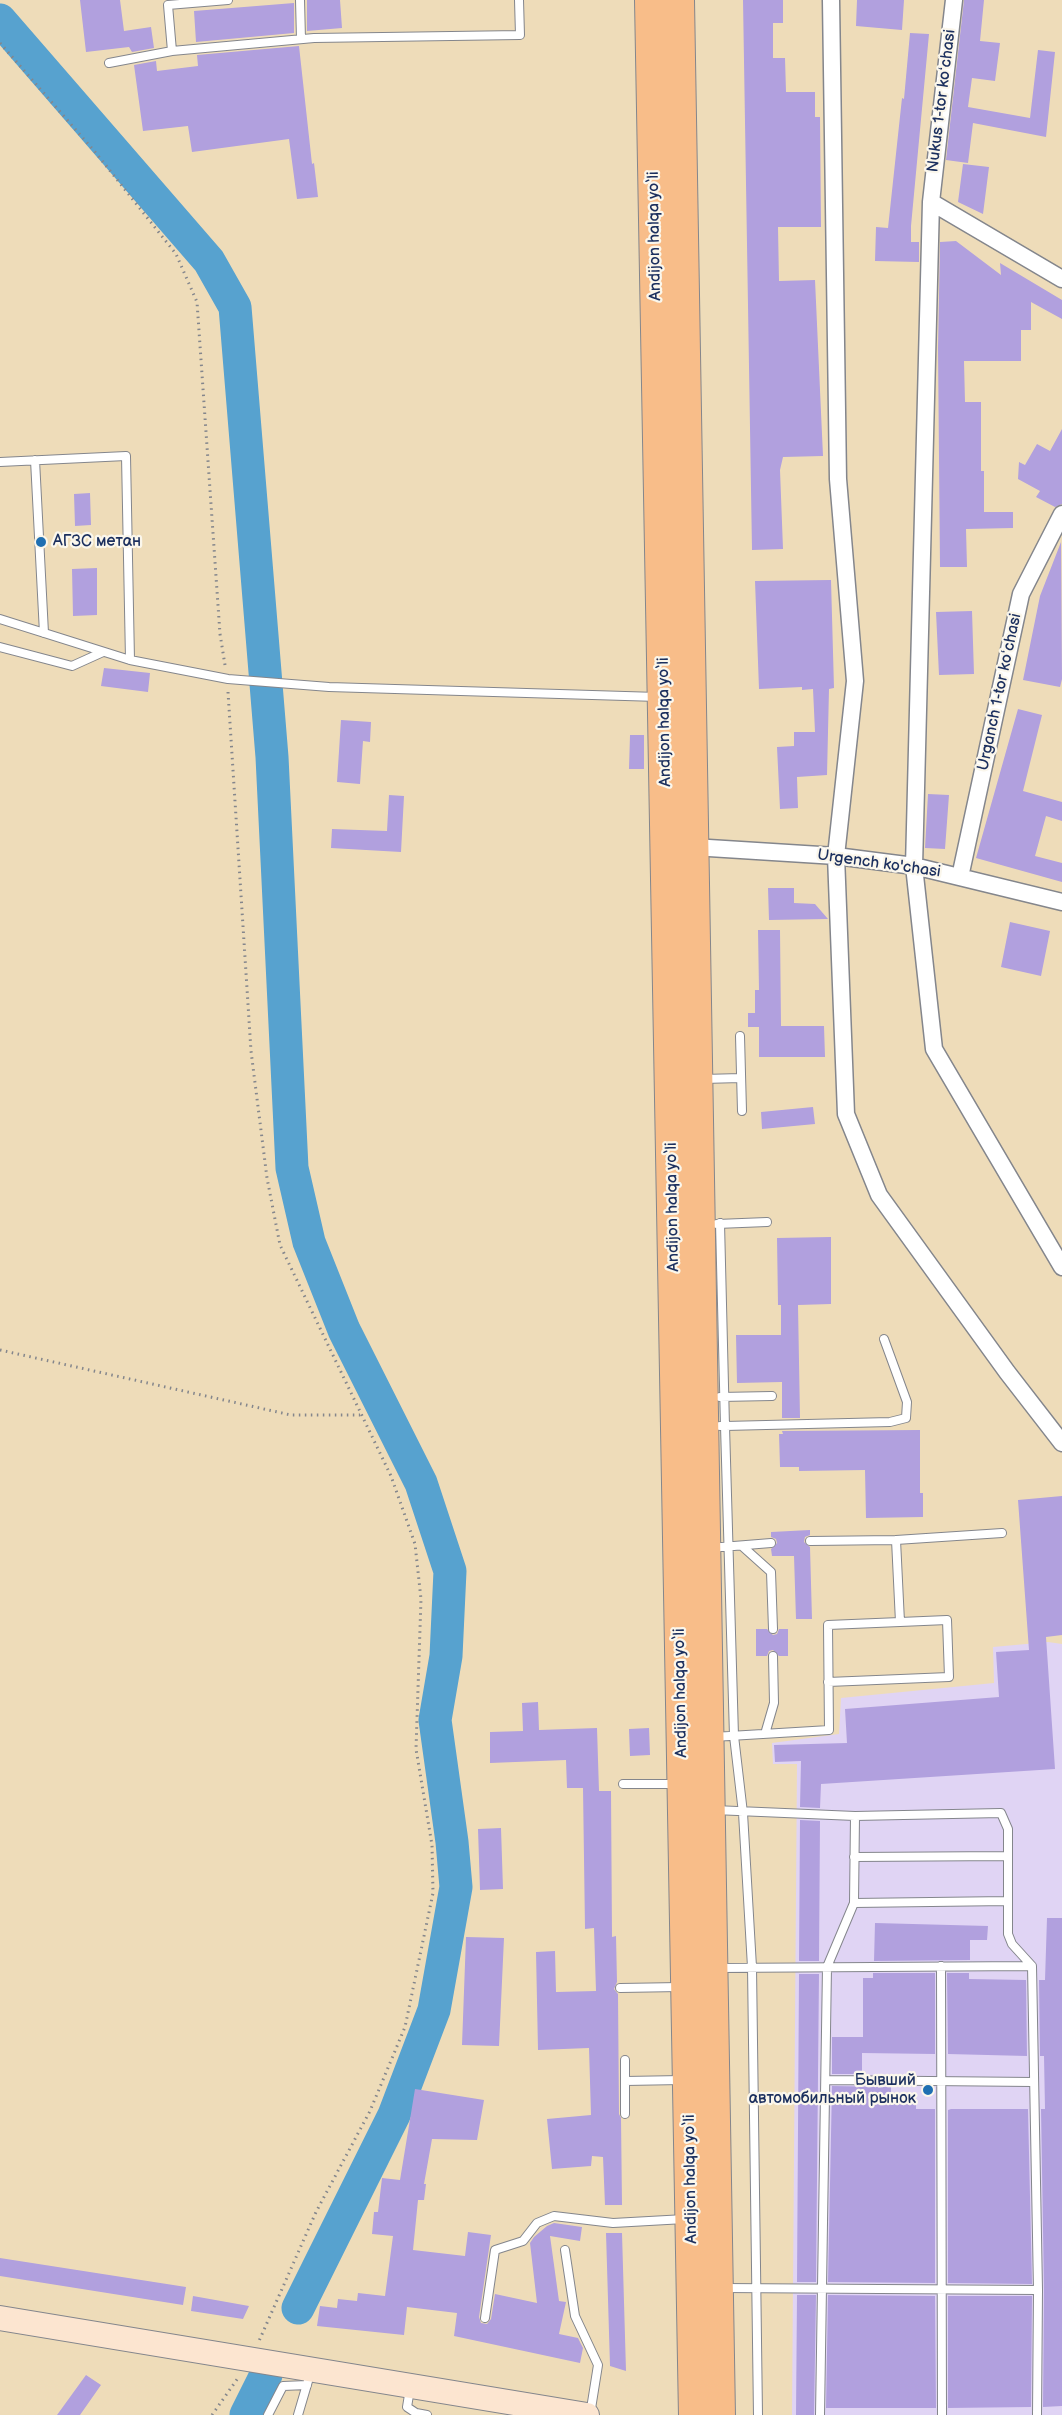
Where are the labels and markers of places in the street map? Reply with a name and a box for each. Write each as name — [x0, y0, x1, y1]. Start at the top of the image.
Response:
place label: АГЗС метан — [53, 532, 141, 552]
marker: АГЗС метан — [34, 535, 48, 549]
place label: Бывший автомобильный рынок — [749, 2071, 916, 2109]
marker: Бывший автомобильный рынок — [921, 2083, 935, 2097]

